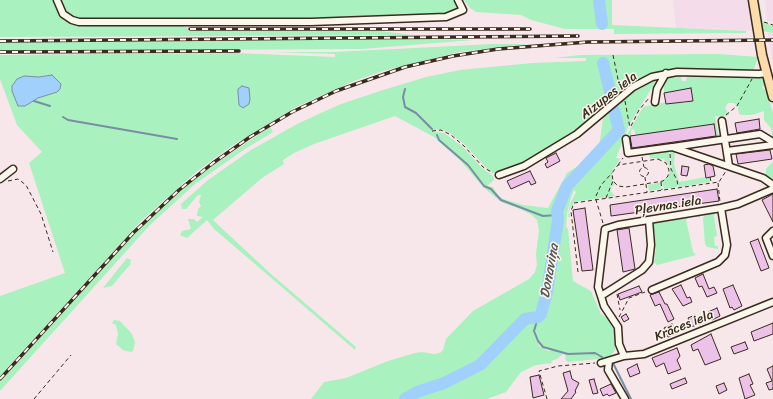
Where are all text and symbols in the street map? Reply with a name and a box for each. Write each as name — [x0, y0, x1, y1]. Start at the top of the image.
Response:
street label: Aizupes iela — [578, 69, 640, 123]
street label: Pļevnas iela — [634, 193, 702, 219]
water label: Donaviņa — [537, 242, 563, 300]
street label: Krāces iela — [652, 307, 716, 345]

